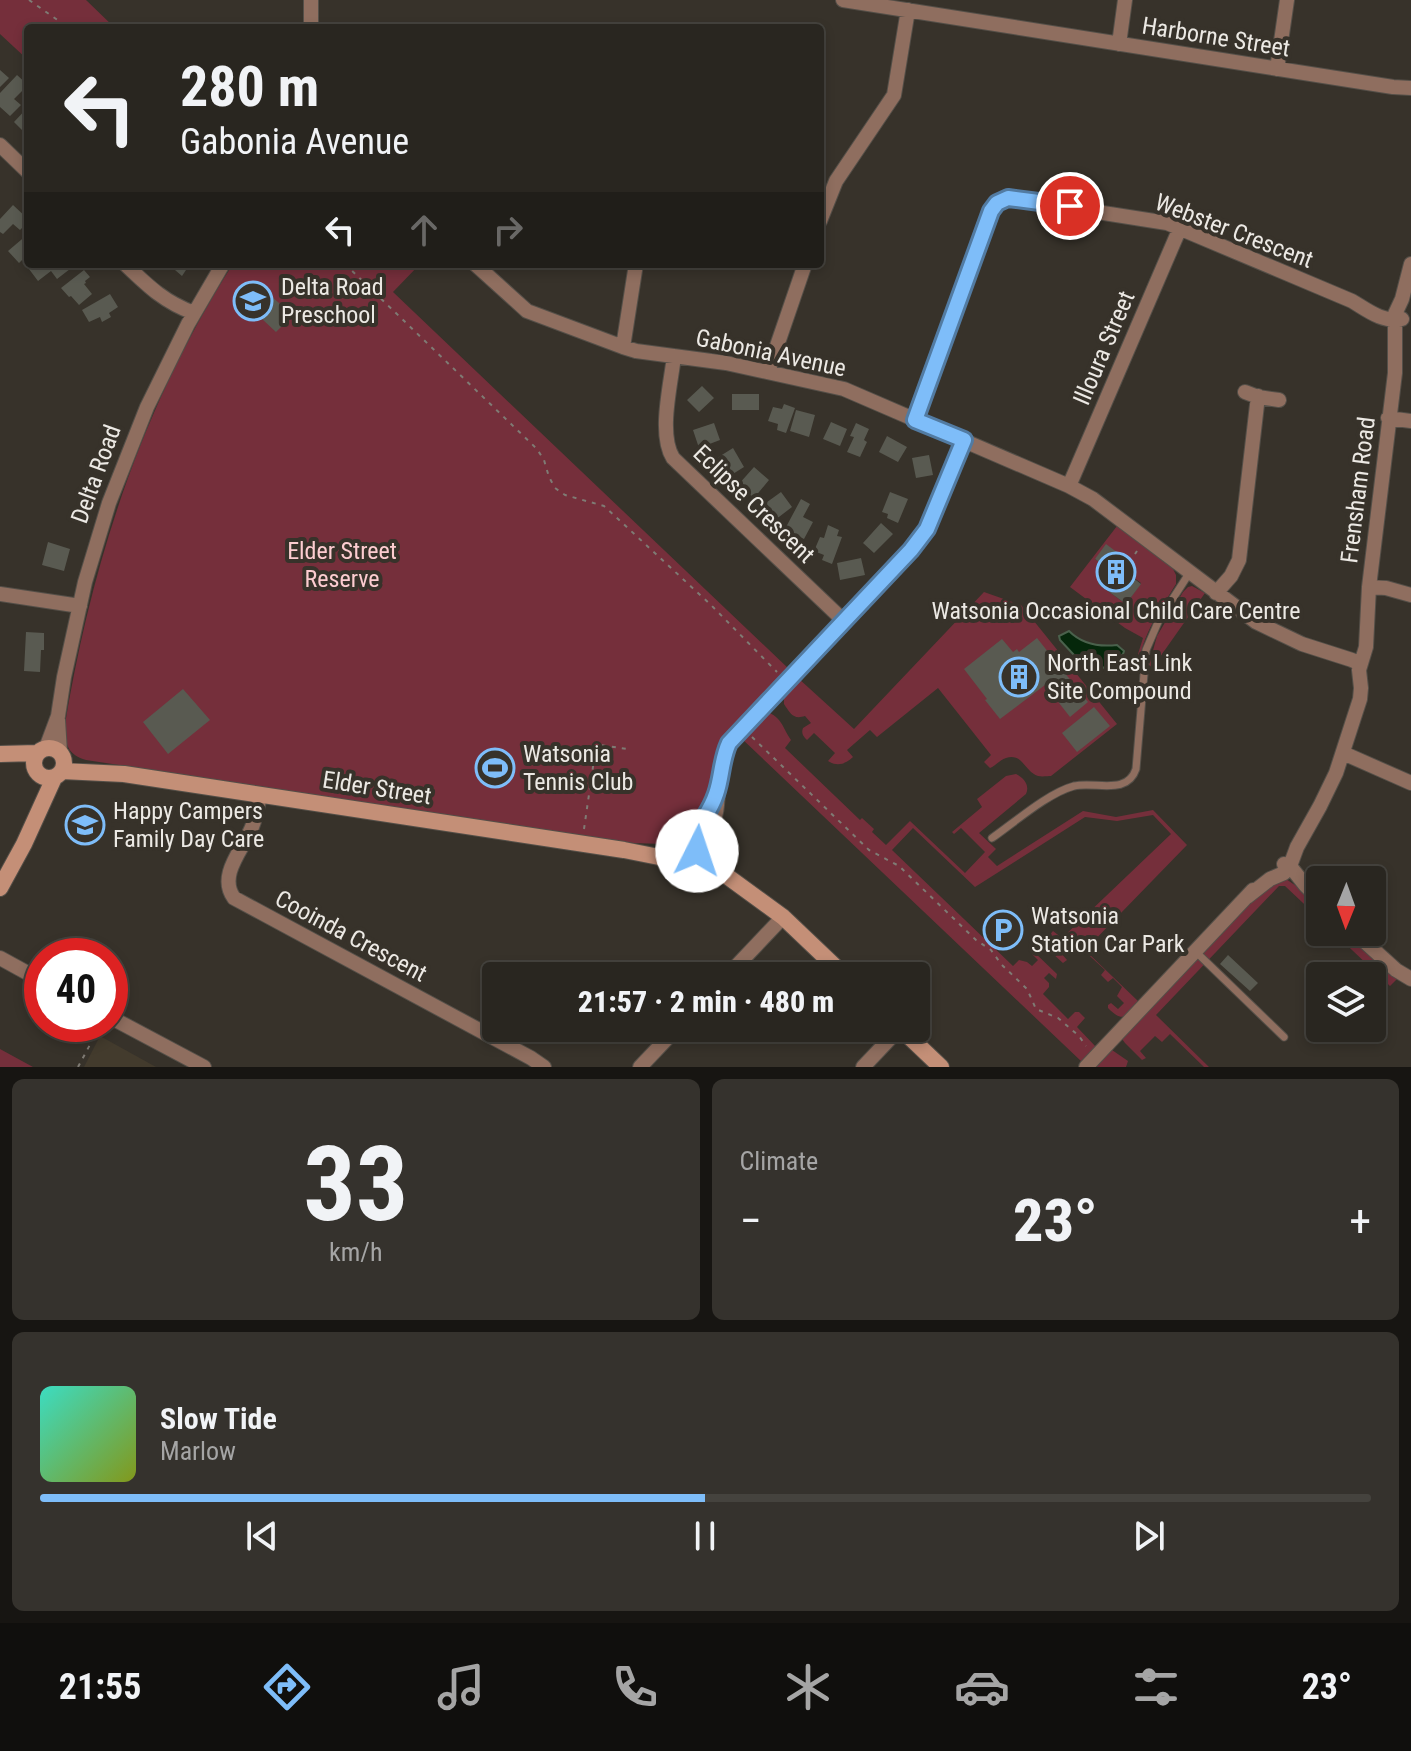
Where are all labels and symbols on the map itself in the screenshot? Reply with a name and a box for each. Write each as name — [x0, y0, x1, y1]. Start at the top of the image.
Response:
street label: Harborne Street — [1140, 11, 1292, 63]
pin — [1036, 172, 1104, 240]
street label: Webster Crescent — [1151, 188, 1317, 274]
place label: Delta Road Preschool — [281, 273, 384, 329]
school or university icon: Delta Road Preschool — [232, 280, 274, 322]
street label: Illoura Street — [1068, 287, 1140, 409]
street label: Gabonia Avenue — [693, 323, 849, 383]
street label: Frensham Road — [1335, 415, 1381, 565]
street label: Delta Road — [65, 421, 127, 527]
street label: Eclipse Crescent — [688, 439, 820, 569]
park label: Elder Street Reserve — [287, 537, 397, 593]
building icon: Watsonia Occasional Child Care Centre — [1095, 551, 1137, 593]
place label: Watsonia Occasional Child Care Centre — [932, 597, 1300, 625]
place label: North East Link Site Compound — [1047, 649, 1193, 705]
building icon: North East Link Site Compound — [998, 656, 1040, 698]
place label: Watsonia Tennis Club — [523, 740, 633, 796]
sports icon: Watsonia Tennis Club — [474, 747, 516, 789]
street label: Elder Street — [321, 766, 433, 810]
place label: Happy Campers Family Day Care — [113, 797, 264, 853]
school or university icon: Happy Campers Family Day Care — [64, 804, 106, 846]
position arrow — [655, 809, 739, 893]
north arrow — [1306, 866, 1386, 946]
street label: Cooinda Crescent — [270, 884, 432, 988]
place label: Watsonia Station Car Park — [1031, 902, 1185, 958]
parking icon: Watsonia Station Car Park — [982, 909, 1024, 951]
speed limit sign: 40 — [24, 938, 128, 1042]

